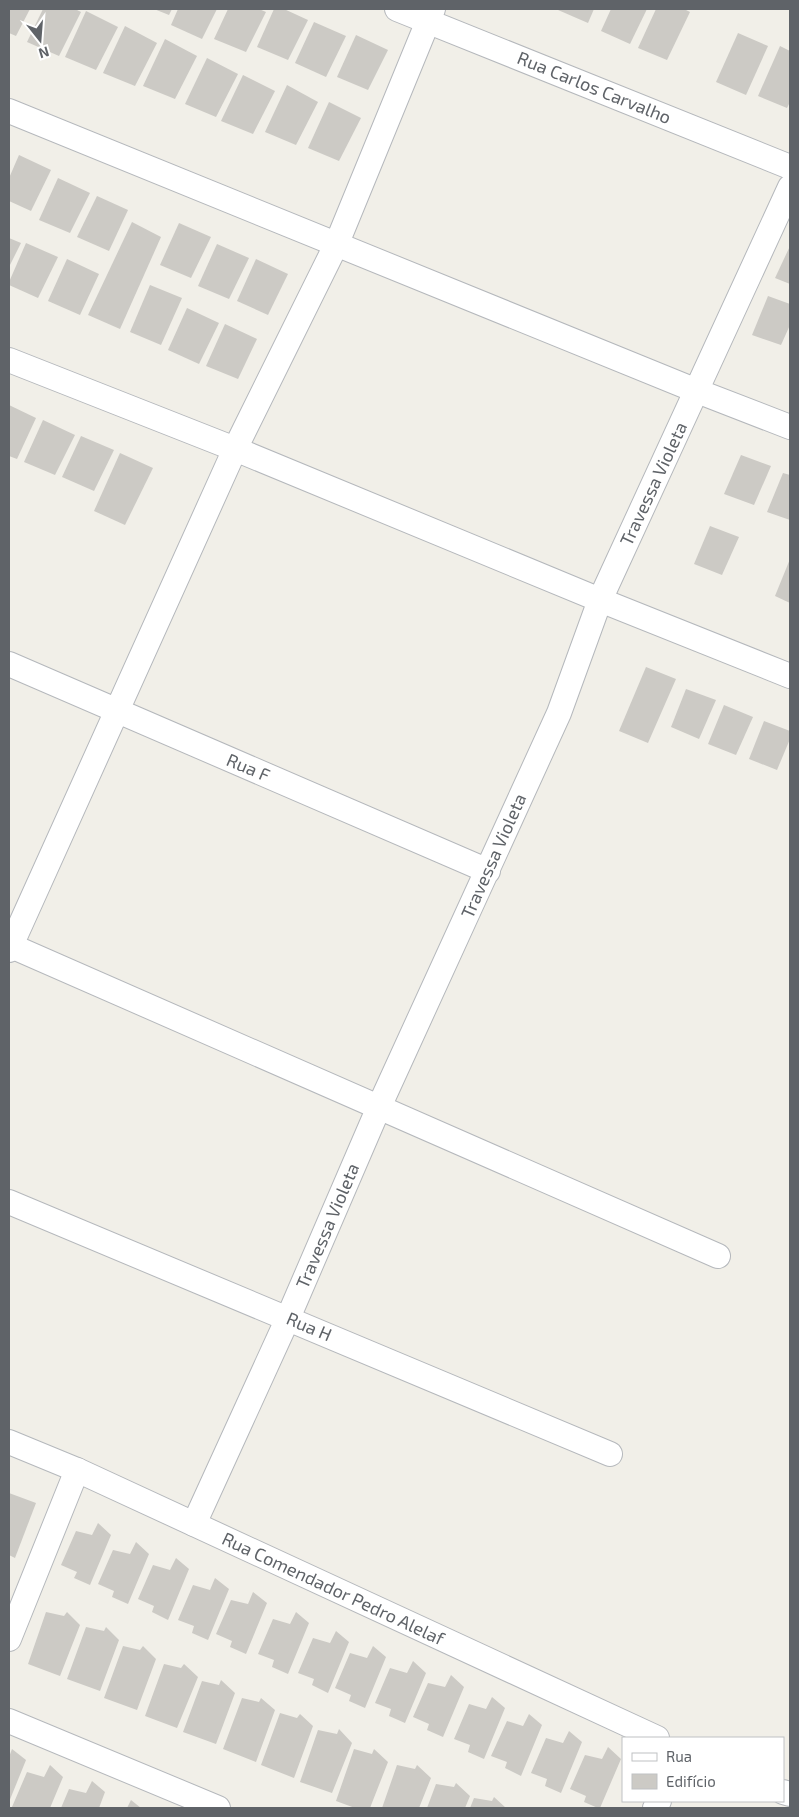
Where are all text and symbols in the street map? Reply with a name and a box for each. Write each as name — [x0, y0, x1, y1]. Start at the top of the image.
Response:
north arrow — [15, 15, 65, 65]
text: N — [37, 43, 51, 63]
street label: Rua Carlos Carvalho — [514, 46, 675, 128]
street label: Travessa Violeta — [615, 418, 691, 549]
street label: Rua F — [223, 748, 274, 786]
street label: Travessa Violeta — [456, 790, 530, 921]
street label: Travessa Violeta — [291, 1160, 363, 1292]
street label: Rua H — [283, 1307, 335, 1345]
street label: Rua Comendador Pedro Alelaf — [219, 1527, 449, 1650]
legend — [622, 1737, 784, 1802]
text: Rua — [666, 1747, 692, 1765]
text: Edifício — [666, 1772, 716, 1790]

